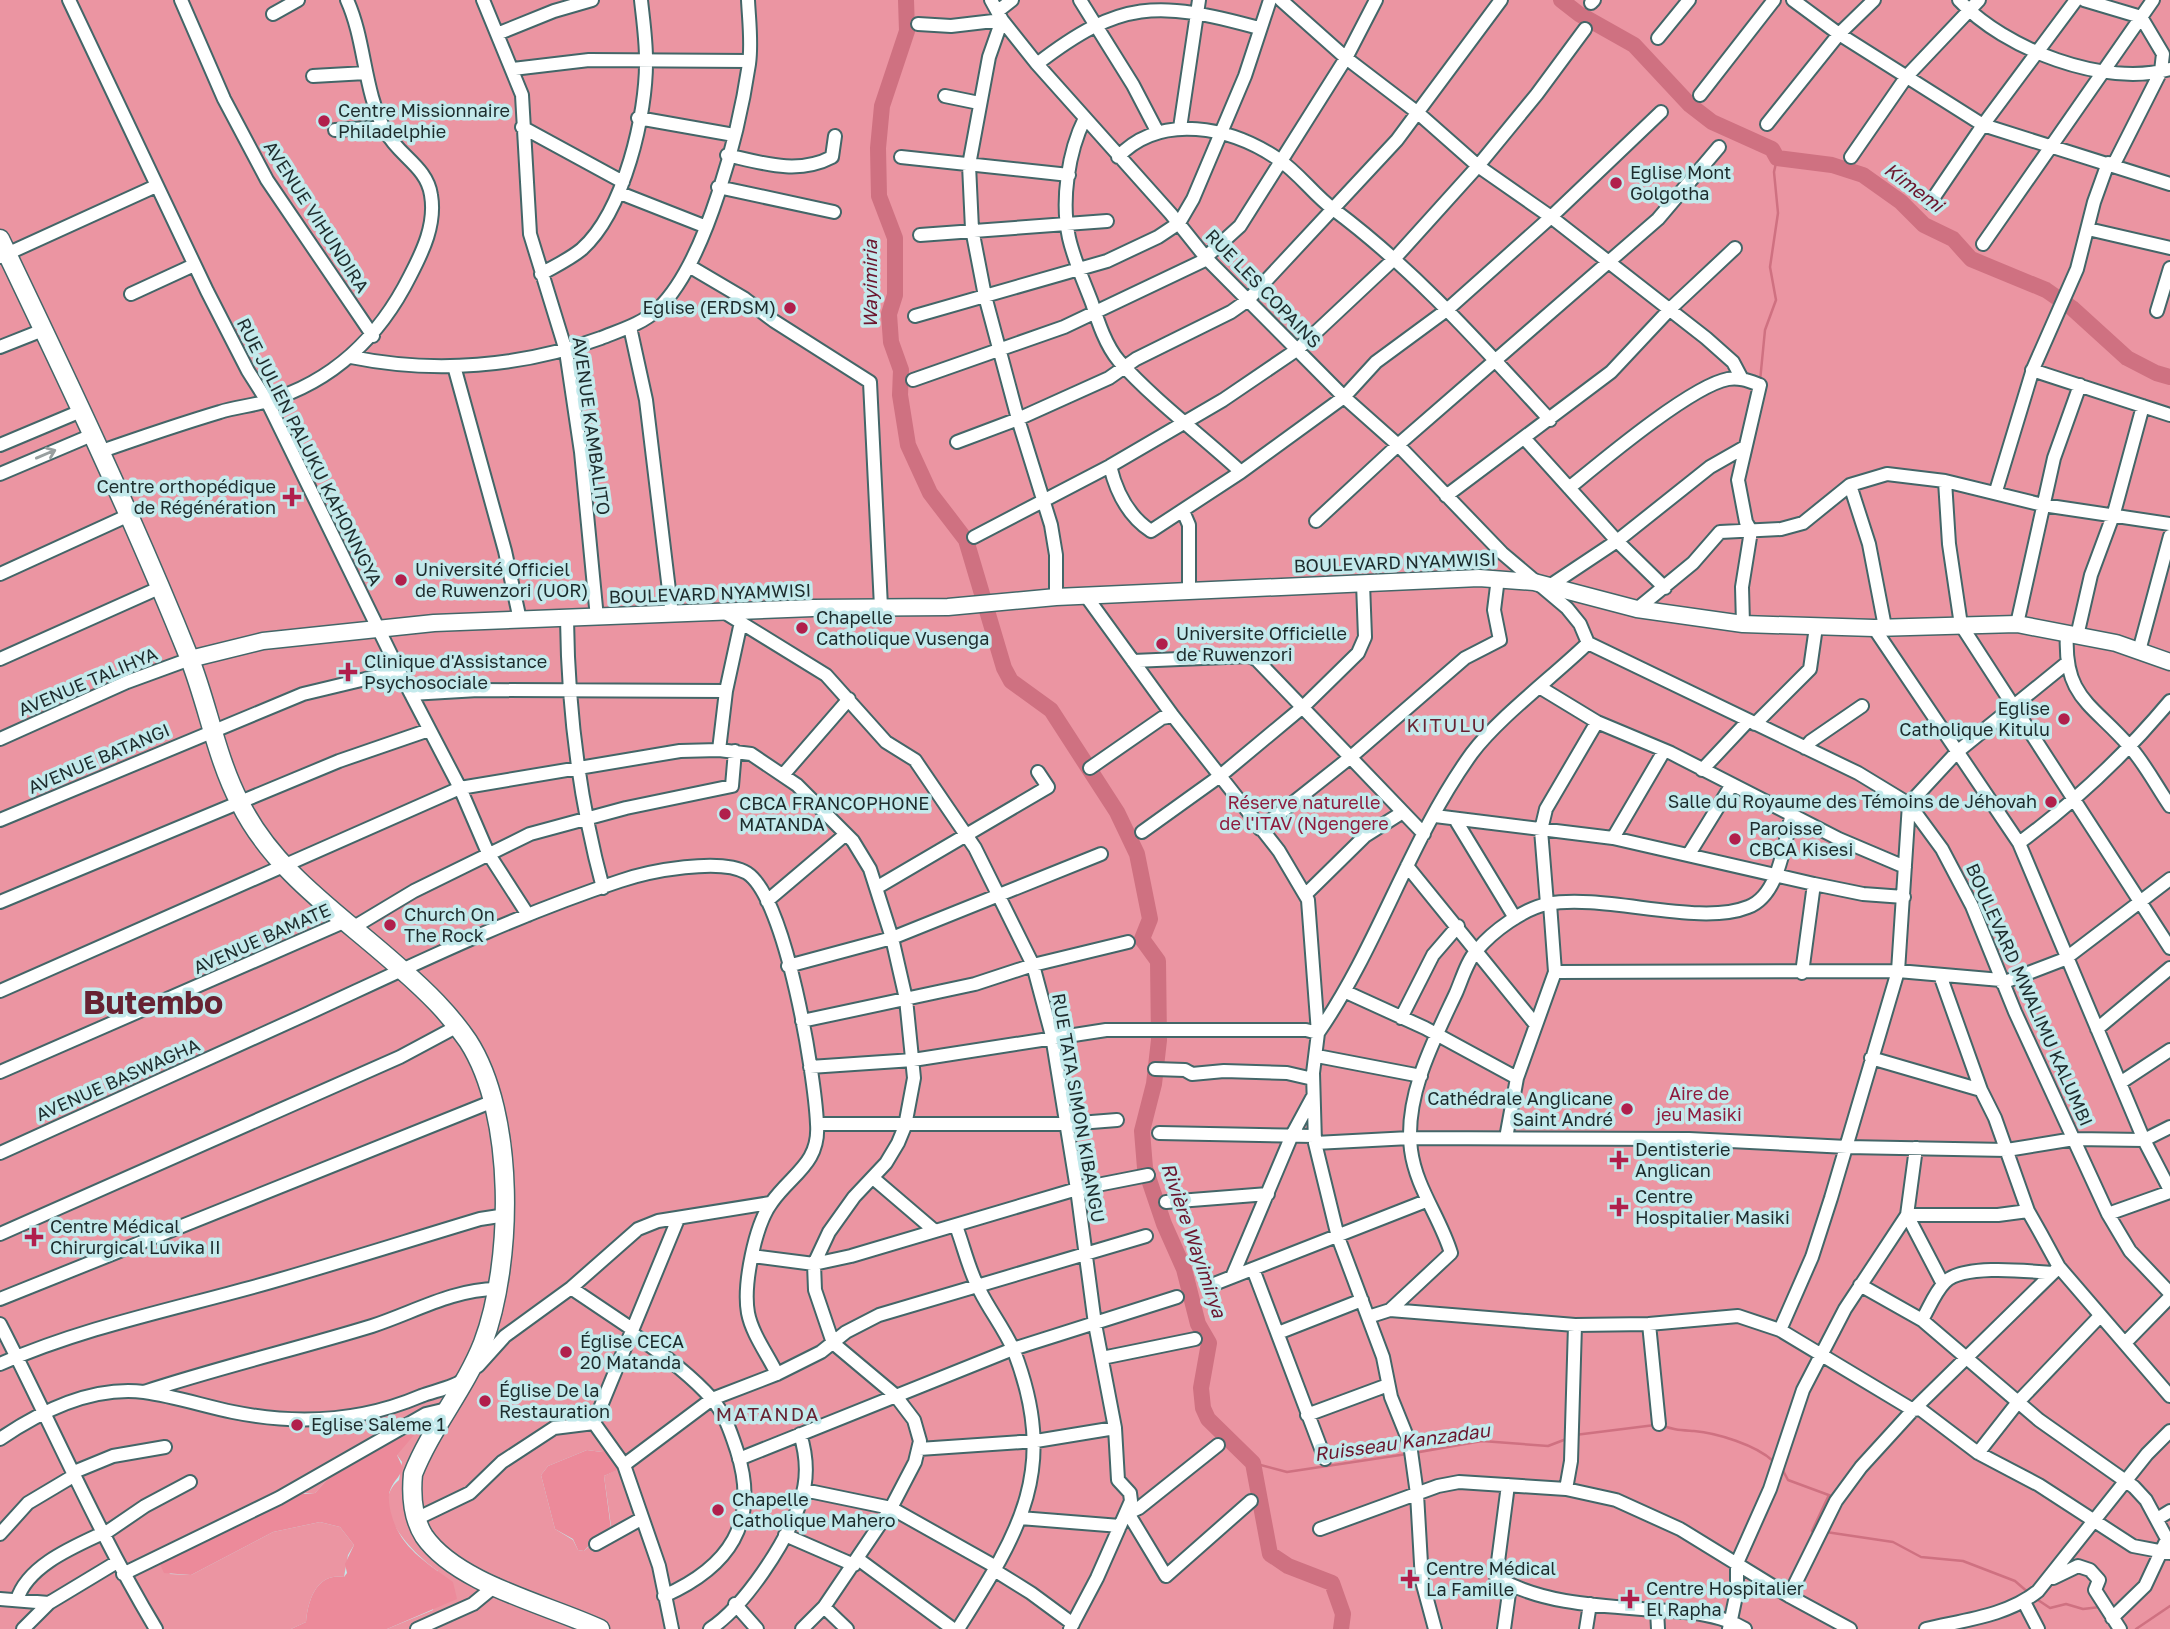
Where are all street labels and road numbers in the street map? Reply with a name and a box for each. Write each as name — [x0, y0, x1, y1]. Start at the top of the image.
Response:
street label: AVENUE VIHUNDIRA — [260, 136, 374, 296]
street label: RUE LES COPAINS — [1201, 224, 1326, 352]
street label: RUE JULIEN PALUKU KAHONNGYA — [233, 314, 387, 589]
street label: AVENUE KAMBALITO — [569, 335, 615, 516]
street label: BOULEVARD NYAMWISI — [1293, 547, 1497, 577]
street label: BOULEVARD NYAMWISI — [608, 578, 812, 608]
street label: AVENUE TALIHYA — [15, 642, 160, 720]
street label: AVENUE BATANGI — [24, 718, 173, 798]
street label: BOULEVARD MWALIMU KALUMBI — [1962, 860, 2098, 1129]
street label: AVENUE BAMATE — [190, 898, 334, 978]
street label: RUE TATA SIMON KIBANGU — [1048, 991, 1110, 1224]
street label: AVENUE BASWAGHA — [32, 1033, 203, 1125]

